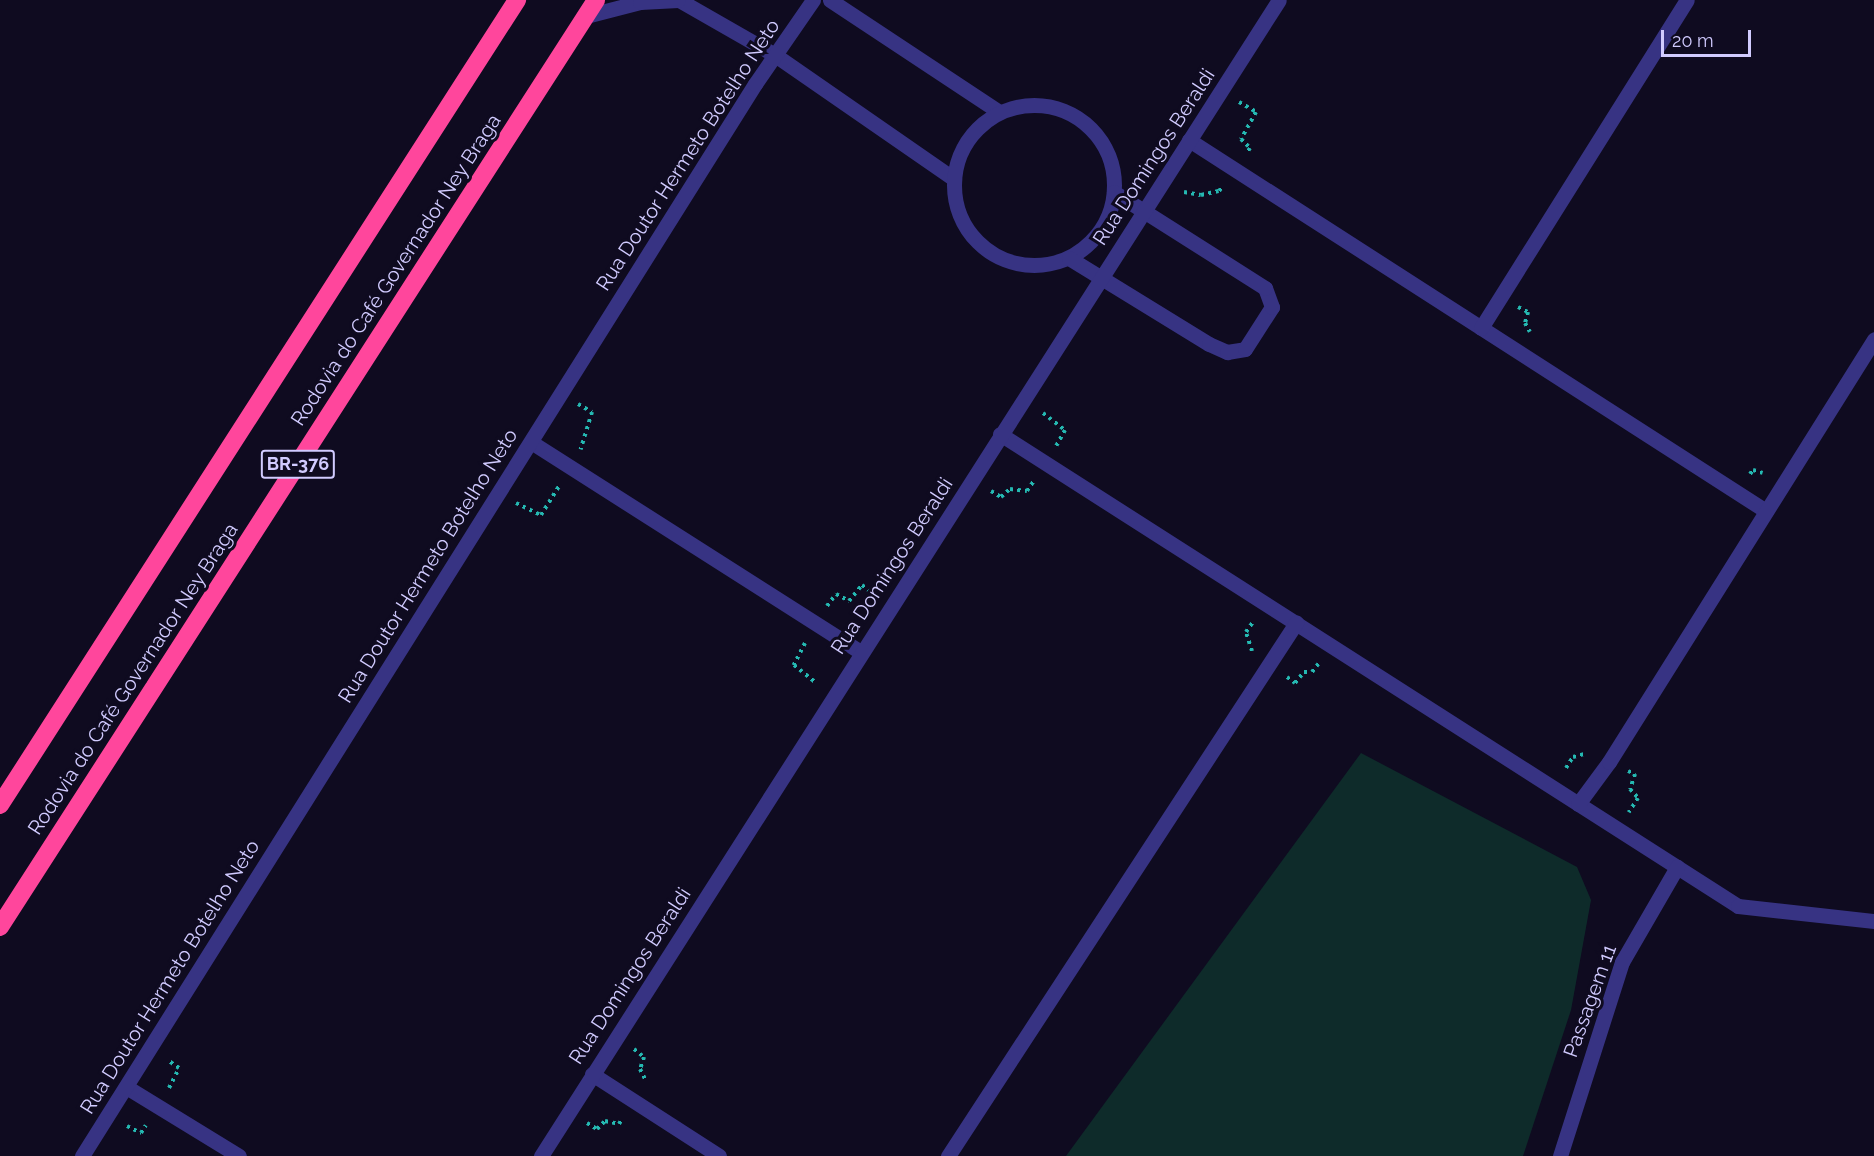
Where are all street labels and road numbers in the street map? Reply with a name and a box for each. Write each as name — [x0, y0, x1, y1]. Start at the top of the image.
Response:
street label: Rua Doutor Hermeto Botelho Neto — [591, 15, 785, 295]
street label: Rua Domingos Beraldi — [1088, 64, 1220, 250]
street label: Rodovia do Café Governador Ney Braga — [286, 109, 506, 431]
street label: Rua Doutor Hermeto Botelho Neto — [333, 424, 523, 708]
road number: BR-376 — [260, 449, 336, 479]
street label: Rua Domingos Beraldi — [826, 473, 958, 659]
street label: Rodovia do Café Governador Ney Braga — [23, 518, 243, 840]
street label: Rua Doutor Hermeto Botelho Neto — [75, 835, 265, 1119]
street label: Rua Domingos Beraldi — [564, 883, 696, 1069]
street label: Passagem 11 — [1559, 941, 1621, 1061]

